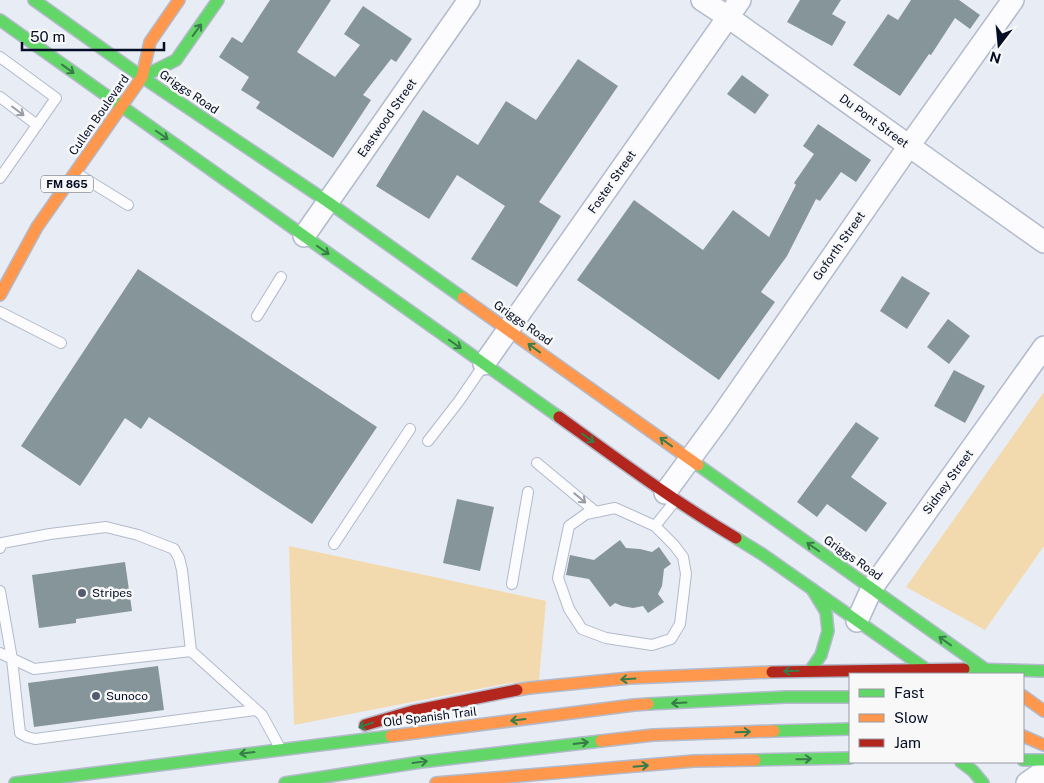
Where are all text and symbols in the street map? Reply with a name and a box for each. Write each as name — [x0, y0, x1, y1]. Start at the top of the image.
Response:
scale bar — [22, 20, 165, 52]
north arrow — [974, 20, 1024, 70]
one-way arrow — [192, 23, 202, 37]
text: 50 m — [30, 28, 65, 45]
text: N — [988, 48, 1003, 67]
one-way arrow — [61, 64, 75, 74]
street label: Griggs Road — [157, 67, 221, 117]
street label: Cullen Boulevard — [66, 72, 132, 158]
street label: Eastwood Street — [355, 76, 419, 160]
street label: Du Pont Street — [837, 91, 911, 151]
one-way arrow — [11, 106, 25, 116]
one-way arrow — [155, 130, 169, 140]
street label: Foster Street — [585, 148, 639, 216]
road number: FM 865 — [41, 175, 93, 192]
street label: Goforth Street — [810, 209, 868, 283]
one-way arrow — [316, 244, 329, 255]
street label: Griggs Road — [491, 298, 555, 348]
one-way arrow — [448, 339, 462, 349]
one-way arrow — [527, 343, 541, 353]
one-way arrow — [581, 433, 595, 443]
one-way arrow — [659, 437, 673, 447]
street label: Sidney Street — [920, 447, 976, 517]
one-way arrow — [573, 493, 586, 504]
street label: Griggs Road — [821, 533, 885, 583]
one-way arrow — [807, 541, 820, 552]
place label: Stripes — [92, 586, 132, 600]
marker: Stripes — [76, 587, 88, 599]
one-way arrow — [939, 635, 952, 646]
one-way arrow — [783, 667, 799, 676]
legend — [849, 673, 1024, 763]
one-way arrow — [621, 674, 637, 683]
text: Fast — [894, 684, 924, 701]
place label: Sunoco — [106, 689, 148, 703]
marker: Sunoco — [90, 690, 102, 702]
one-way arrow — [671, 698, 687, 707]
street label: Old Spanish Trail — [382, 704, 478, 730]
text: Slow — [894, 709, 929, 726]
one-way arrow — [510, 715, 526, 725]
one-way arrow — [358, 721, 374, 730]
one-way arrow — [735, 727, 751, 736]
text: Jam — [894, 734, 921, 751]
one-way arrow — [573, 738, 589, 748]
one-way arrow — [240, 749, 256, 759]
one-way arrow — [795, 754, 811, 764]
one-way arrow — [412, 757, 428, 767]
one-way arrow — [633, 761, 649, 771]

